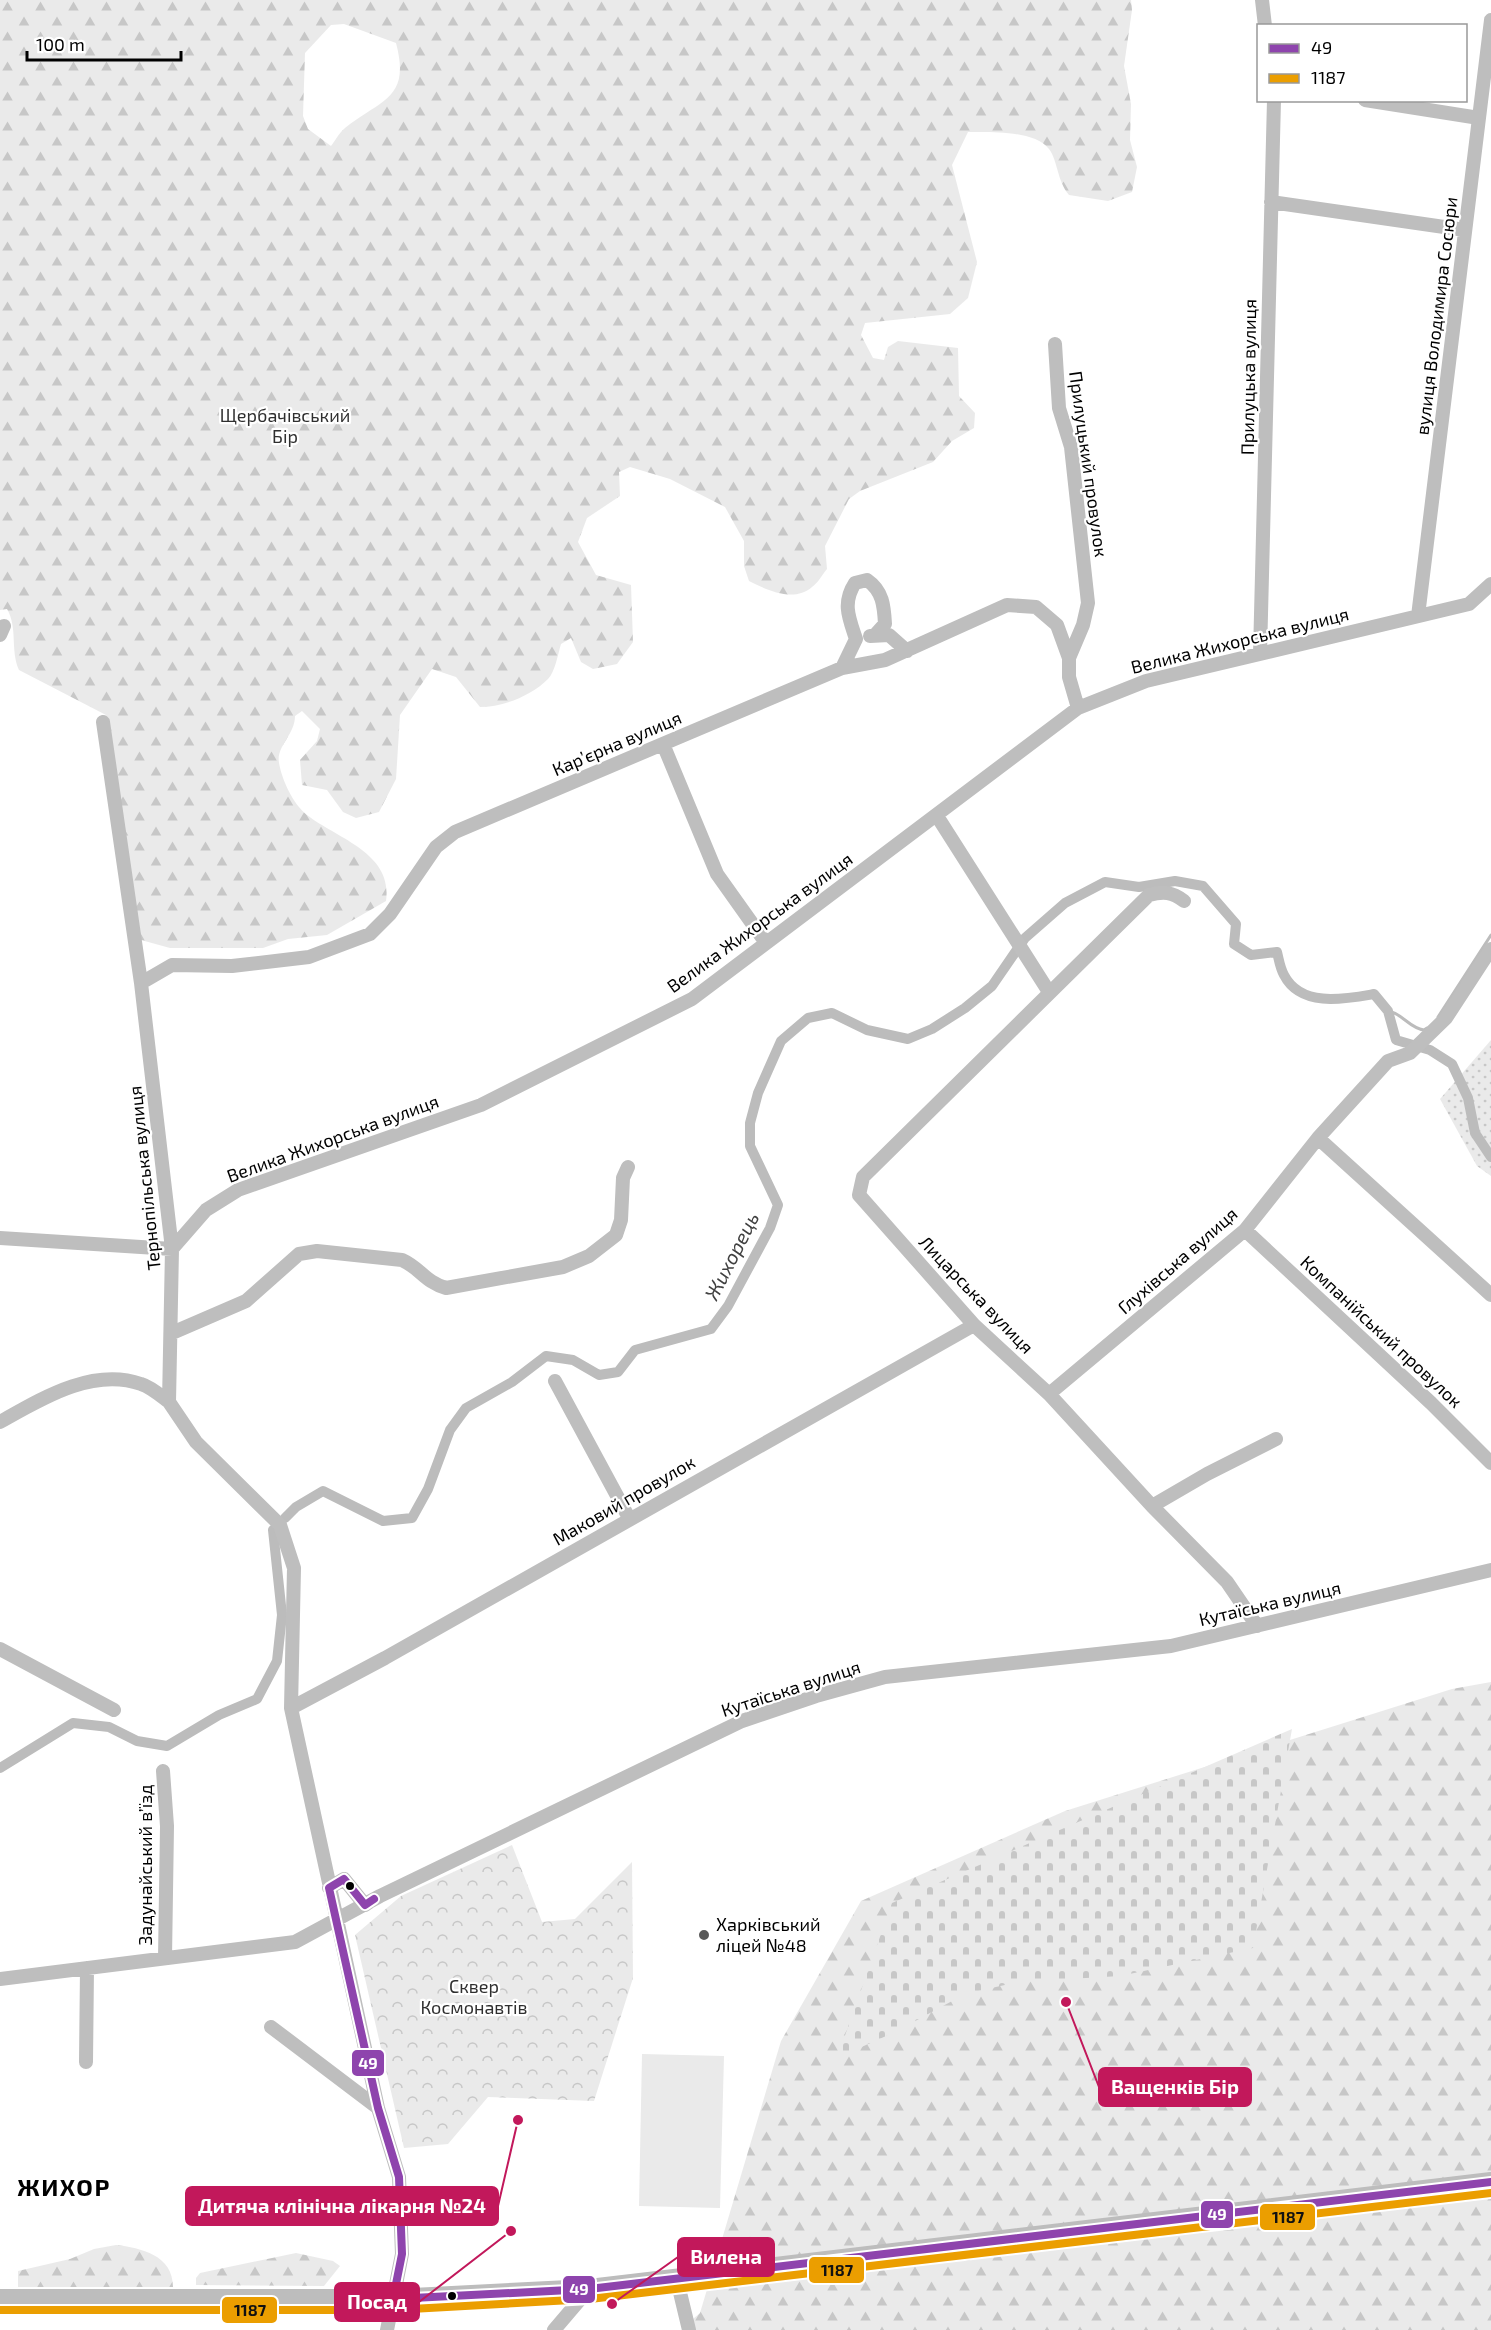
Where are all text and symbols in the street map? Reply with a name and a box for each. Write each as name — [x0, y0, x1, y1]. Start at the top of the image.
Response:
scale bar — [27, 24, 182, 62]
legend — [1257, 24, 1467, 102]
text: 100 m — [36, 33, 85, 55]
text: 49 — [1311, 36, 1332, 58]
text: 1187 — [1311, 66, 1345, 88]
street label: вулиця Володимира Сосюри — [1410, 196, 1462, 436]
street label: Прилуцька вулиця — [1236, 299, 1260, 455]
street label: Прилуцький провулок — [1065, 369, 1113, 559]
park label: Щербачівський Бір — [220, 404, 350, 447]
street label: Велика Жихорська вулиця — [1128, 602, 1351, 678]
street label: Кар’єрна вулиця — [549, 706, 685, 780]
street label: Велика Жихорська вулиця — [662, 847, 856, 997]
street label: Тернопільська вулиця — [123, 1085, 165, 1271]
street label: Велика Жихорська вулиця — [224, 1089, 442, 1187]
street label: Глухівська вулиця — [1113, 1202, 1242, 1318]
water label: Жихорець — [698, 1208, 763, 1304]
street label: Лицарська вулиця — [915, 1231, 1039, 1358]
street label: Компанійський провулок — [1296, 1251, 1467, 1412]
street label: Маковий провулок — [548, 1450, 699, 1550]
street label: Кутаїська вулиця — [1197, 1576, 1343, 1630]
street label: Кутаїська вулиця — [718, 1655, 863, 1721]
street label: Задунайський в’їзд — [134, 1784, 156, 1946]
unlabelled marker — [344, 1880, 356, 1892]
place label: Харківський ліцей №48 — [716, 1913, 821, 1956]
marker: Харківський ліцей №48 — [697, 1928, 711, 1942]
park label: Сквер Космонавтів — [420, 1975, 528, 2018]
line badge: 49 — [351, 2049, 385, 2077]
text: 49 — [358, 2053, 378, 2072]
callout: Ващенків Бір — [1099, 2068, 1251, 2106]
text: Ващенків Бір — [1111, 2074, 1239, 2098]
district label: ЖИХОР — [17, 2172, 111, 2201]
callout: Дитяча клінічна лікарня №24 — [186, 2187, 498, 2225]
text: Дитяча клінічна лікарня №24 — [198, 2193, 486, 2217]
line badge: 49 — [1200, 2200, 1234, 2229]
line badge: 1187 — [1259, 2203, 1316, 2231]
text: 49 — [1207, 2204, 1227, 2223]
text: 1187 — [1272, 2207, 1305, 2226]
callout: Вилена — [678, 2238, 774, 2276]
text: Вилена — [690, 2244, 762, 2268]
line badge: 1187 — [808, 2256, 865, 2284]
text: 1187 — [821, 2260, 854, 2279]
line badge: 49 — [562, 2275, 596, 2304]
text: 49 — [569, 2279, 589, 2298]
callout: Посад — [335, 2283, 419, 2321]
text: Посад — [347, 2289, 407, 2313]
unlabelled marker — [446, 2290, 458, 2302]
line badge: 1187 — [221, 2296, 278, 2324]
text: 1187 — [234, 2300, 267, 2319]

